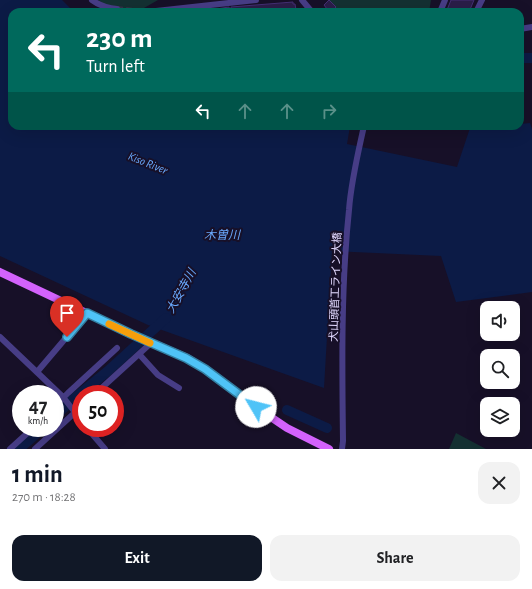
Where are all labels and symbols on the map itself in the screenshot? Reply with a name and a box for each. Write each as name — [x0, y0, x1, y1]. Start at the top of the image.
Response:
water label: Kiso River — [127, 150, 170, 177]
water label: 木曽川 — [204, 228, 242, 241]
street label: 犬山頭首工ライン大橋 — [327, 232, 343, 342]
water label: 大安寺川 — [163, 265, 199, 315]
pin — [50, 296, 84, 337]
speed limit sign: 50 — [72, 385, 124, 437]
position arrow — [235, 386, 277, 428]

